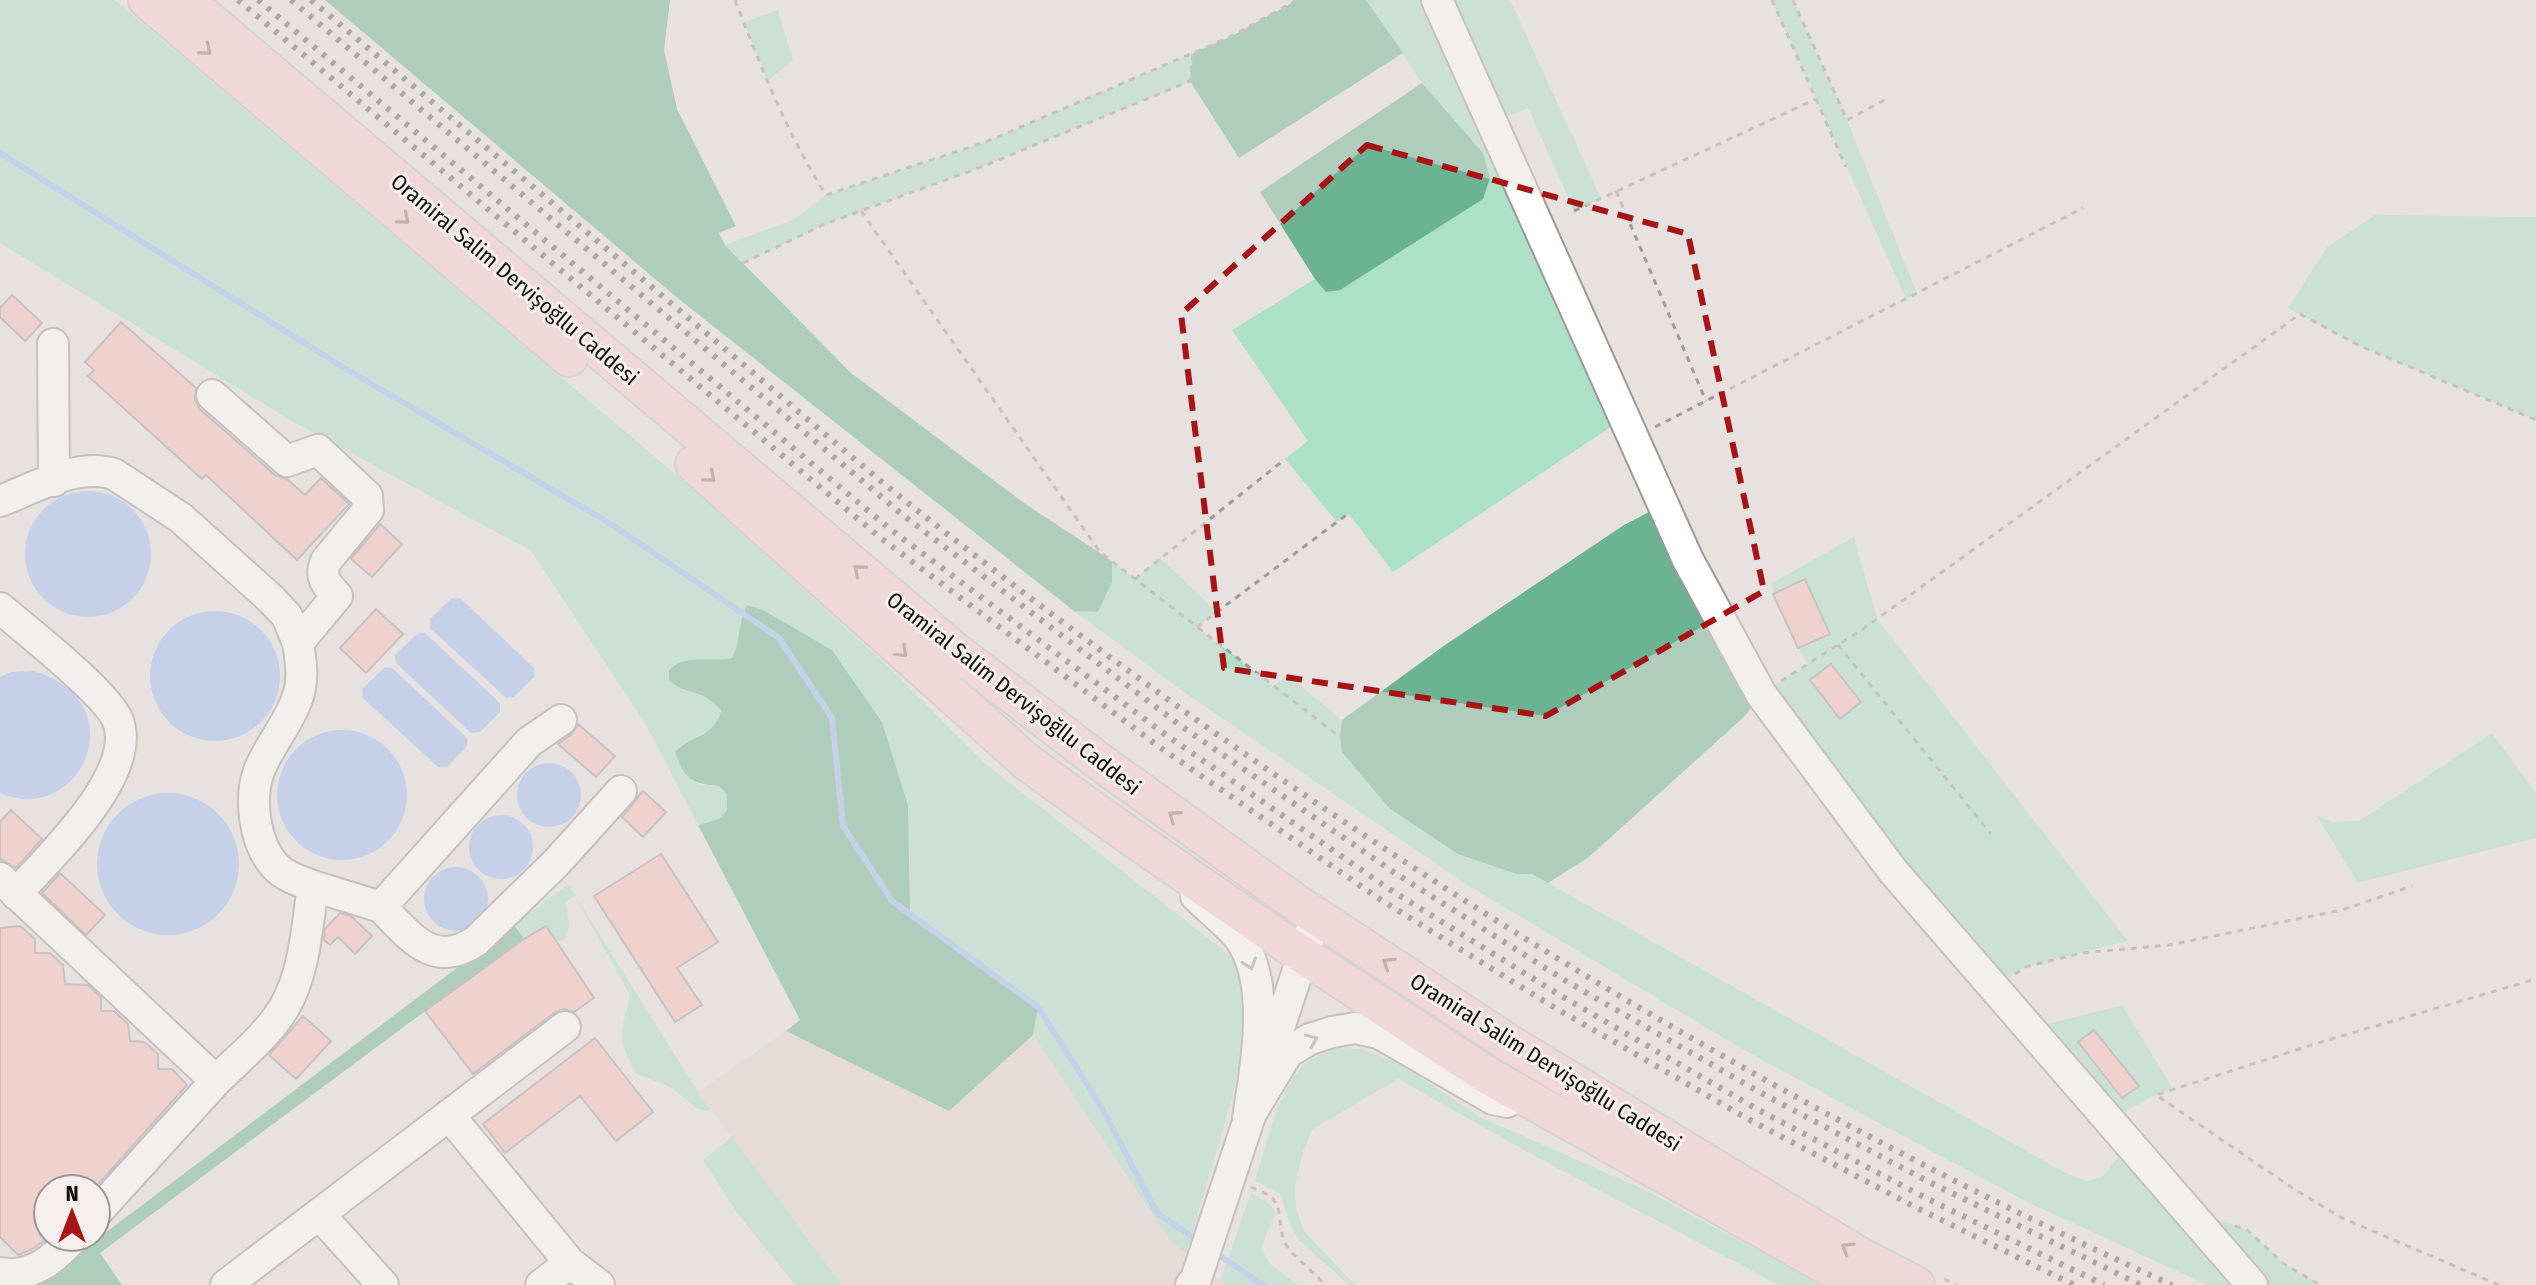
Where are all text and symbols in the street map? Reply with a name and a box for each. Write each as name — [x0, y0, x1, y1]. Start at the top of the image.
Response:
one-way arrow — [197, 40, 211, 55]
street label: Oramiral Salim Dervişoğllu Caddesi — [385, 168, 644, 391]
one-way arrow — [395, 209, 410, 223]
one-way arrow — [700, 467, 715, 482]
one-way arrow — [854, 565, 868, 580]
street label: Oramiral Salim Dervişoğllu Caddesi — [881, 586, 1146, 801]
one-way arrow — [893, 642, 907, 657]
one-way arrow — [1169, 811, 1183, 826]
one-way arrow — [1241, 956, 1257, 970]
one-way arrow — [1383, 958, 1397, 973]
street label: Oramiral Salim Dervişoğllu Caddesi — [1405, 968, 1686, 1157]
one-way arrow — [1303, 1034, 1318, 1050]
north arrow — [32, 1173, 112, 1253]
text: N — [65, 1180, 79, 1207]
one-way arrow — [1841, 1242, 1856, 1258]

